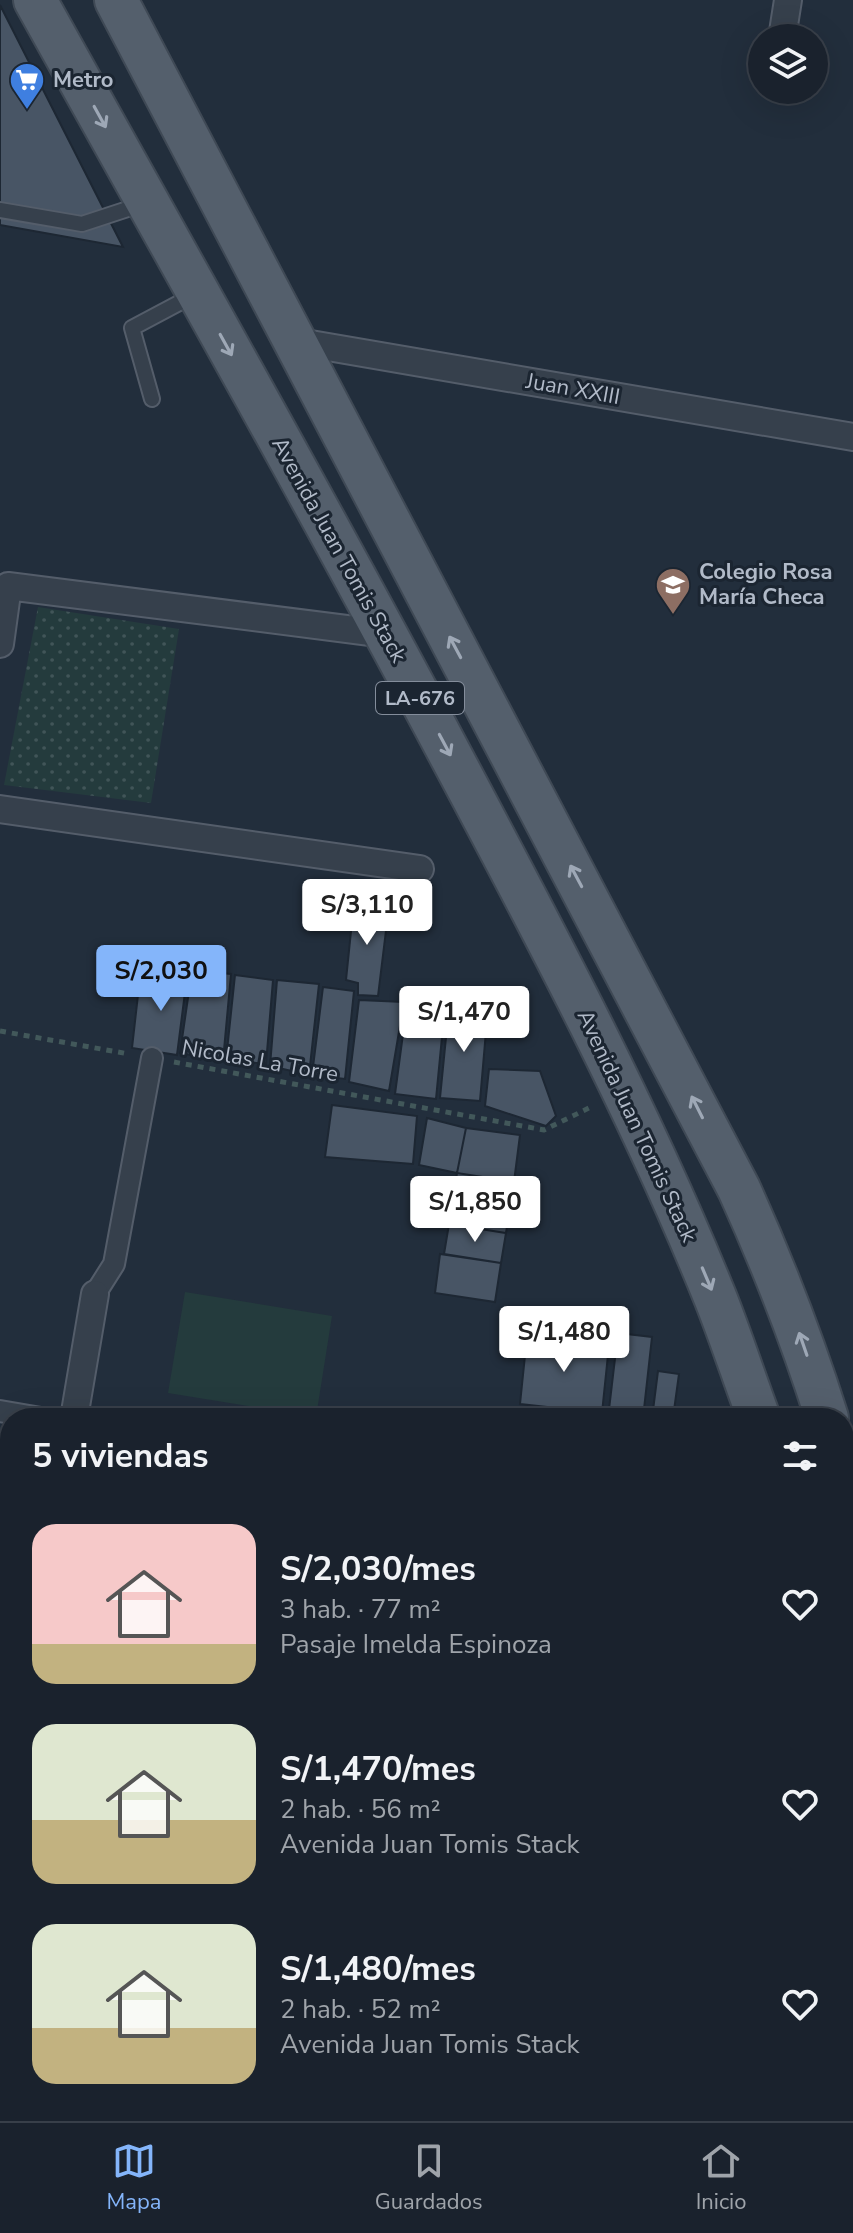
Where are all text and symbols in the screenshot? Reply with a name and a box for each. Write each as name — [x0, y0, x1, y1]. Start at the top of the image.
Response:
map controls — [748, 24, 828, 104]
button: layers — [748, 24, 828, 104]
supermarket icon: Metro — [8, 61, 46, 111]
place label: Metro — [53, 65, 114, 95]
one-way arrow — [92, 105, 108, 128]
one-way arrow — [219, 332, 234, 356]
street label: Juan XXIII — [523, 366, 622, 412]
street label: Avenida Juan Tomis Stack — [264, 432, 414, 669]
place label: Colegio Rosa María Checa — [699, 557, 832, 612]
school or university icon: Colegio Rosa María Checa — [654, 566, 692, 616]
one-way arrow — [446, 635, 462, 659]
road number: LA-676 — [376, 682, 464, 714]
one-way arrow — [437, 732, 453, 756]
one-way arrow — [568, 865, 584, 889]
pin: S/3,110 — [293, 879, 441, 947]
text: S/3,110 — [320, 887, 414, 922]
pin: S/2,030 — [87, 945, 235, 1013]
text: S/2,030 — [114, 953, 208, 988]
pin: S/1,470 — [390, 986, 538, 1054]
text: S/1,470 — [417, 994, 511, 1029]
street label: Avenida Juan Tomis Stack — [570, 1005, 705, 1248]
street label: Nicolas La Torre — [179, 1032, 341, 1090]
one-way arrow — [688, 1095, 704, 1119]
pin: S/1,850 — [401, 1176, 549, 1244]
text: S/1,850 — [428, 1184, 522, 1219]
one-way arrow — [701, 1267, 716, 1291]
pin: S/1,480 — [490, 1306, 638, 1374]
text: S/1,480 — [517, 1314, 611, 1349]
one-way arrow — [795, 1331, 810, 1357]
text: 5 viviendas — [32, 1433, 209, 1479]
icon: filters — [778, 1434, 822, 1478]
text: S/2,030/mes — [280, 1546, 476, 1592]
icon: home — [96, 1556, 192, 1652]
icon: heart — [778, 1582, 822, 1626]
text: 3 hab. · 77 m² — [280, 1592, 441, 1627]
text: Pasaje Imelda Espinoza — [280, 1627, 552, 1662]
text: S/1,470/mes — [280, 1746, 476, 1792]
icon: home — [96, 1756, 192, 1852]
icon: heart — [778, 1782, 822, 1826]
text: 2 hab. · 56 m² — [280, 1792, 441, 1827]
text: Avenida Juan Tomis Stack — [280, 1827, 579, 1862]
text: S/1,480/mes — [280, 1946, 476, 1992]
icon: home — [96, 1956, 192, 2052]
icon: heart — [778, 1982, 822, 2026]
text: 2 hab. · 52 m² — [280, 1992, 441, 2027]
text: Avenida Juan Tomis Stack — [280, 2027, 579, 2062]
tab: Mapa — [107, 2139, 162, 2217]
tab: Guardados — [375, 2139, 483, 2217]
tab: Inicio — [696, 2139, 746, 2217]

